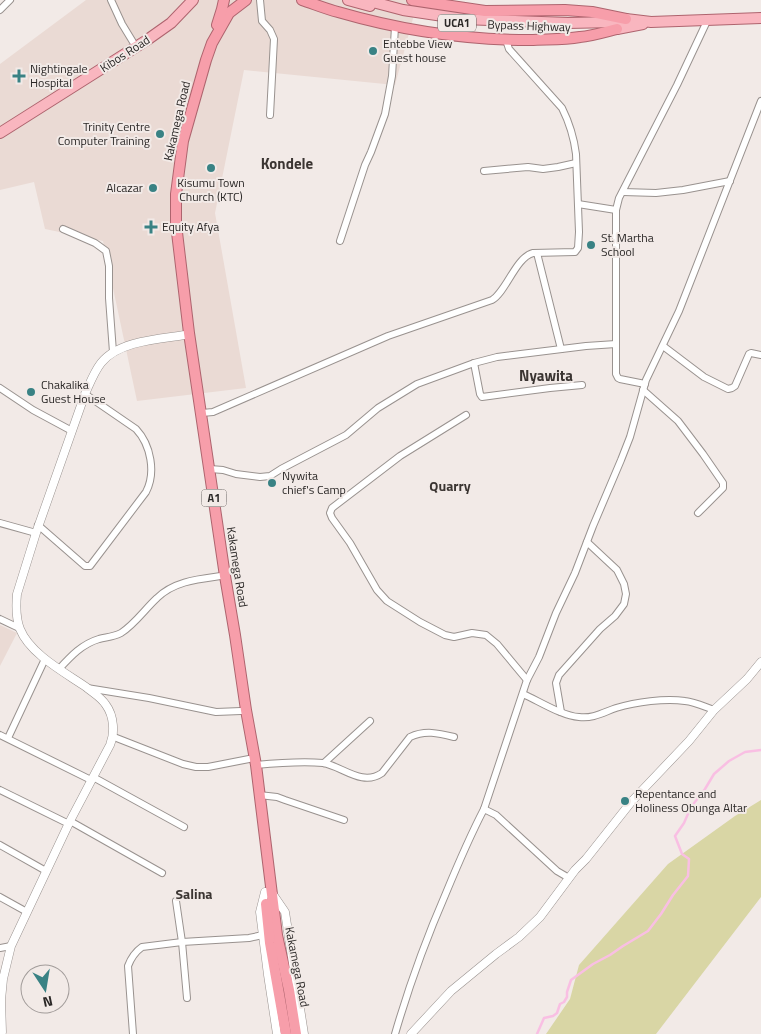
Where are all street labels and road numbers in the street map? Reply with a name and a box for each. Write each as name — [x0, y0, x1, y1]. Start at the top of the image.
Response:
road number: UCA1 — [438, 14, 476, 32]
street label: Bypass Highway — [487, 15, 571, 36]
street label: Kibos Road — [96, 30, 154, 77]
street label: Kakamega Road — [158, 79, 195, 163]
road number: A1 — [202, 489, 226, 506]
street label: Kakamega Road — [222, 525, 253, 609]
street label: Kakamega Road — [280, 925, 315, 1009]

